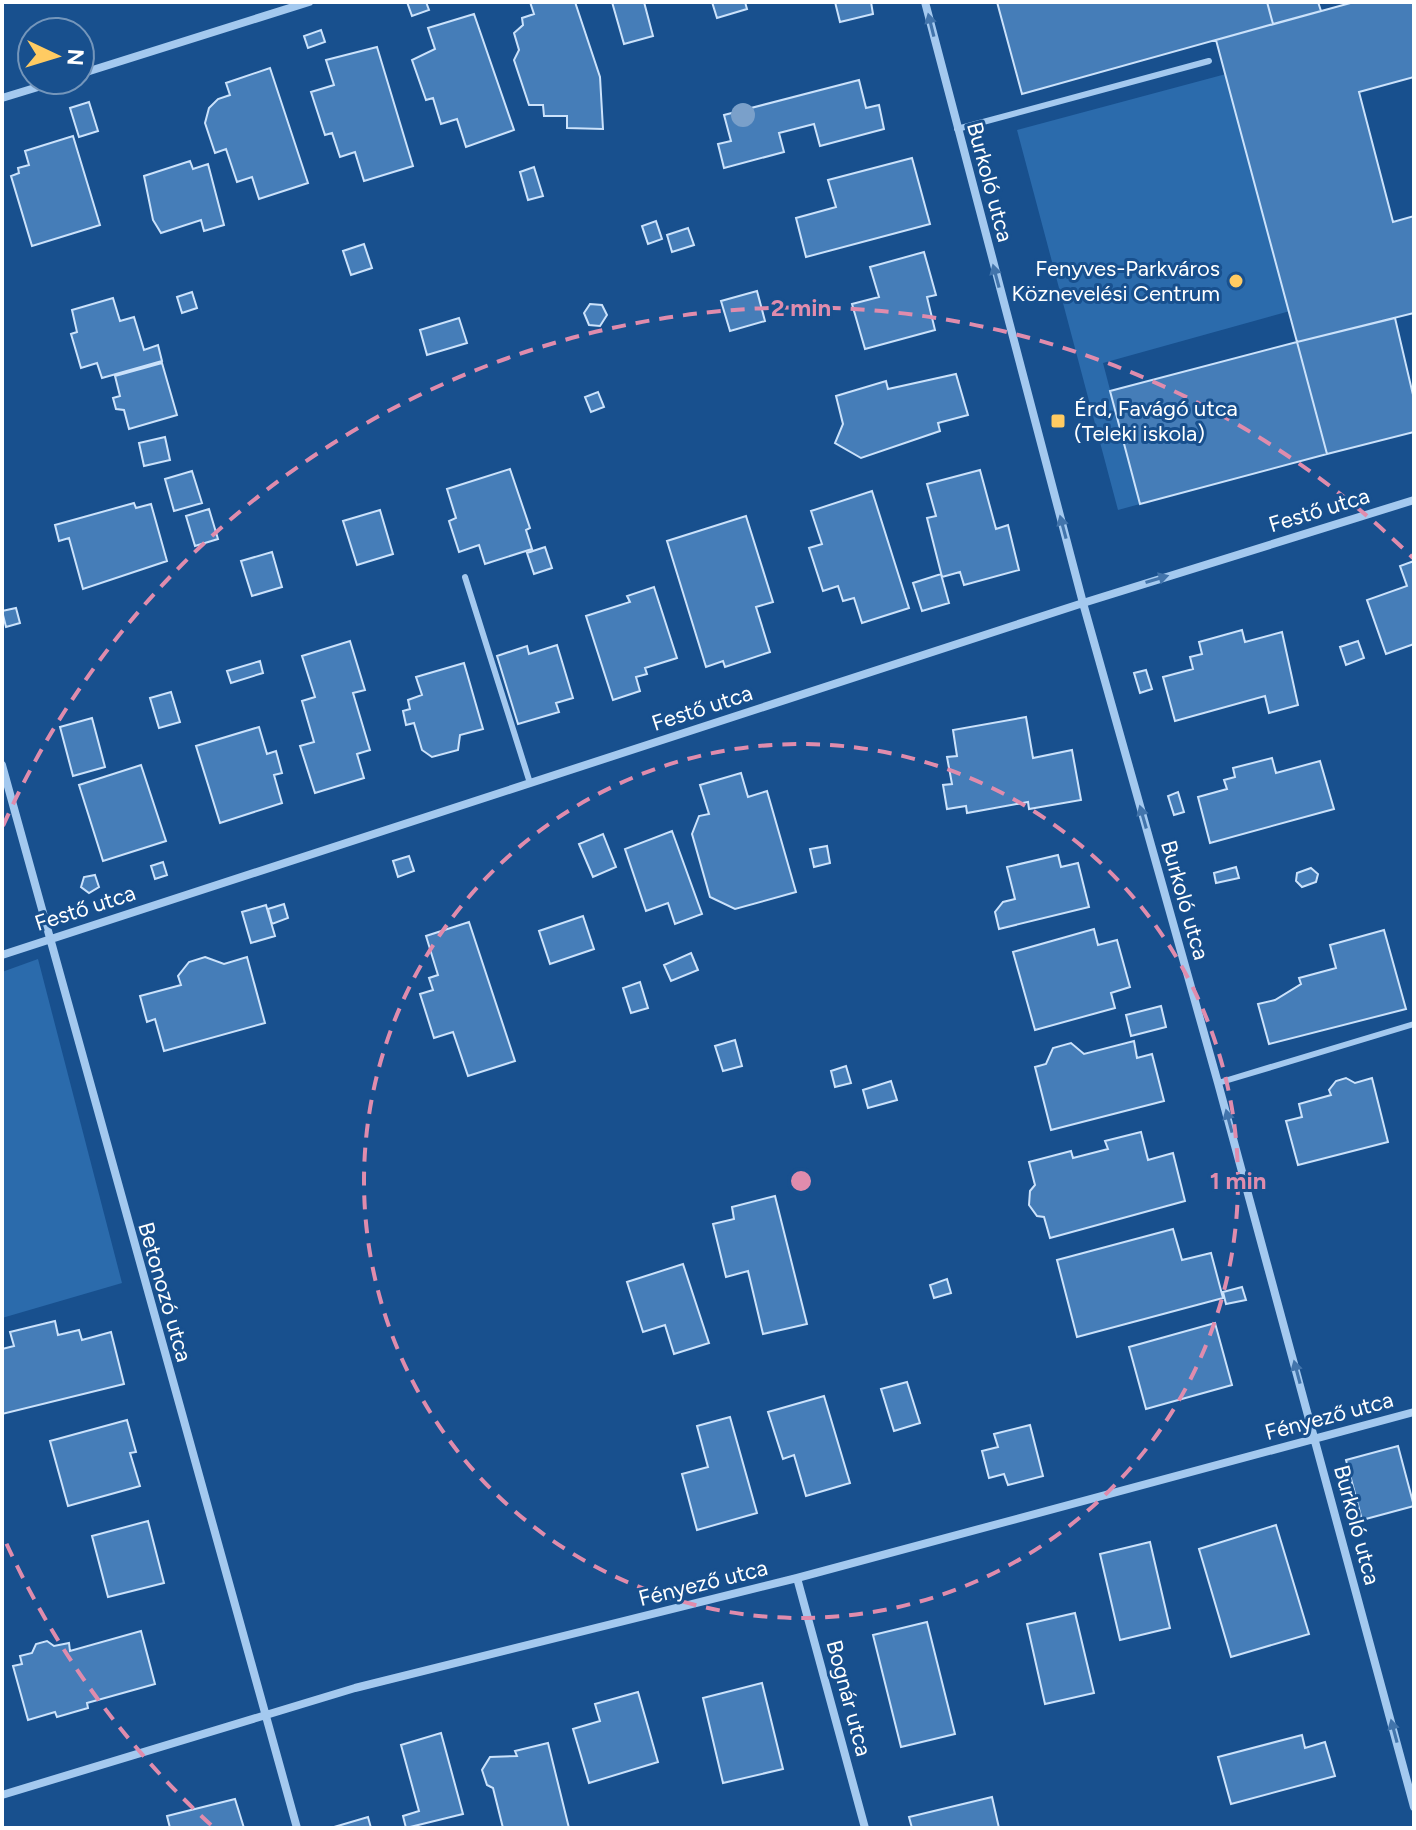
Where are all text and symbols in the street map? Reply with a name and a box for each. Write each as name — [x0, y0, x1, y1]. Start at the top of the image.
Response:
one-way arrow — [924, 12, 936, 37]
north arrow — [16, 16, 96, 96]
text: N — [61, 48, 90, 67]
street label: Burkoló utca — [961, 119, 1019, 245]
place label: Fenyves-Parkváros Köznevelési Centrum — [1011, 255, 1220, 307]
one-way arrow — [989, 264, 1002, 288]
marker: Fenyves-Parkváros Köznevelési Centrum — [1227, 272, 1245, 290]
text: 2 min — [771, 293, 831, 322]
place label: Érd, Favágó utca (Teleki iskola) — [1074, 395, 1238, 447]
marker: Érd, Favágó utca (Teleki iskola) — [1049, 412, 1067, 430]
street label: Festő utca — [1265, 482, 1373, 538]
one-way arrow — [1056, 515, 1069, 539]
one-way arrow — [1146, 573, 1170, 585]
street label: Festő utca — [648, 679, 756, 737]
one-way arrow — [1136, 804, 1149, 828]
street label: Burkoló utca — [1155, 837, 1215, 963]
street label: Festő utca — [31, 879, 139, 937]
one-way arrow — [1222, 1109, 1235, 1133]
text: 1 min — [1210, 1166, 1266, 1195]
centre of rings — [787, 1167, 815, 1195]
street label: Betonozó utca — [132, 1219, 198, 1365]
one-way arrow — [1291, 1359, 1303, 1384]
street label: Fényező utca — [1262, 1386, 1396, 1446]
street label: Burkoló utca — [1328, 1462, 1386, 1588]
street label: Fényező utca — [636, 1554, 770, 1612]
street label: Bognár utca — [821, 1637, 877, 1759]
one-way arrow — [1387, 1719, 1399, 1744]

